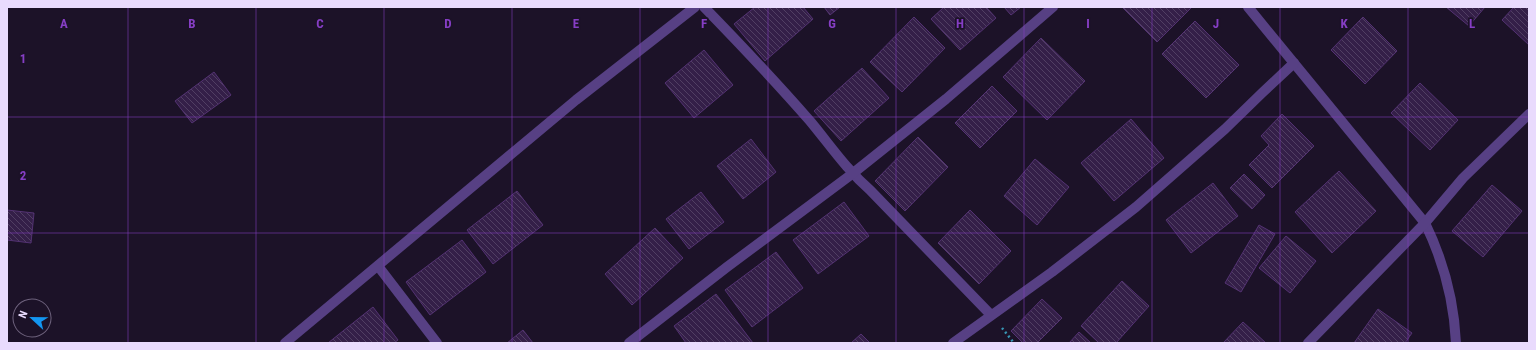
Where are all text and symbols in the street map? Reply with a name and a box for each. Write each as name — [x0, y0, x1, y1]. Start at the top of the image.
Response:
text: A — [60, 16, 68, 31]
text: B — [188, 16, 196, 31]
text: C — [316, 16, 324, 31]
text: D — [444, 16, 452, 31]
text: E — [573, 16, 580, 31]
text: F — [701, 16, 707, 31]
text: G — [828, 16, 836, 31]
text: H — [956, 16, 964, 31]
text: I — [1086, 16, 1090, 31]
text: J — [1213, 16, 1219, 31]
text: K — [1340, 16, 1348, 31]
text: L — [1469, 16, 1475, 31]
text: 1 — [20, 51, 26, 66]
text: 2 — [20, 168, 27, 183]
north arrow — [12, 298, 52, 338]
text: N — [16, 309, 31, 320]

